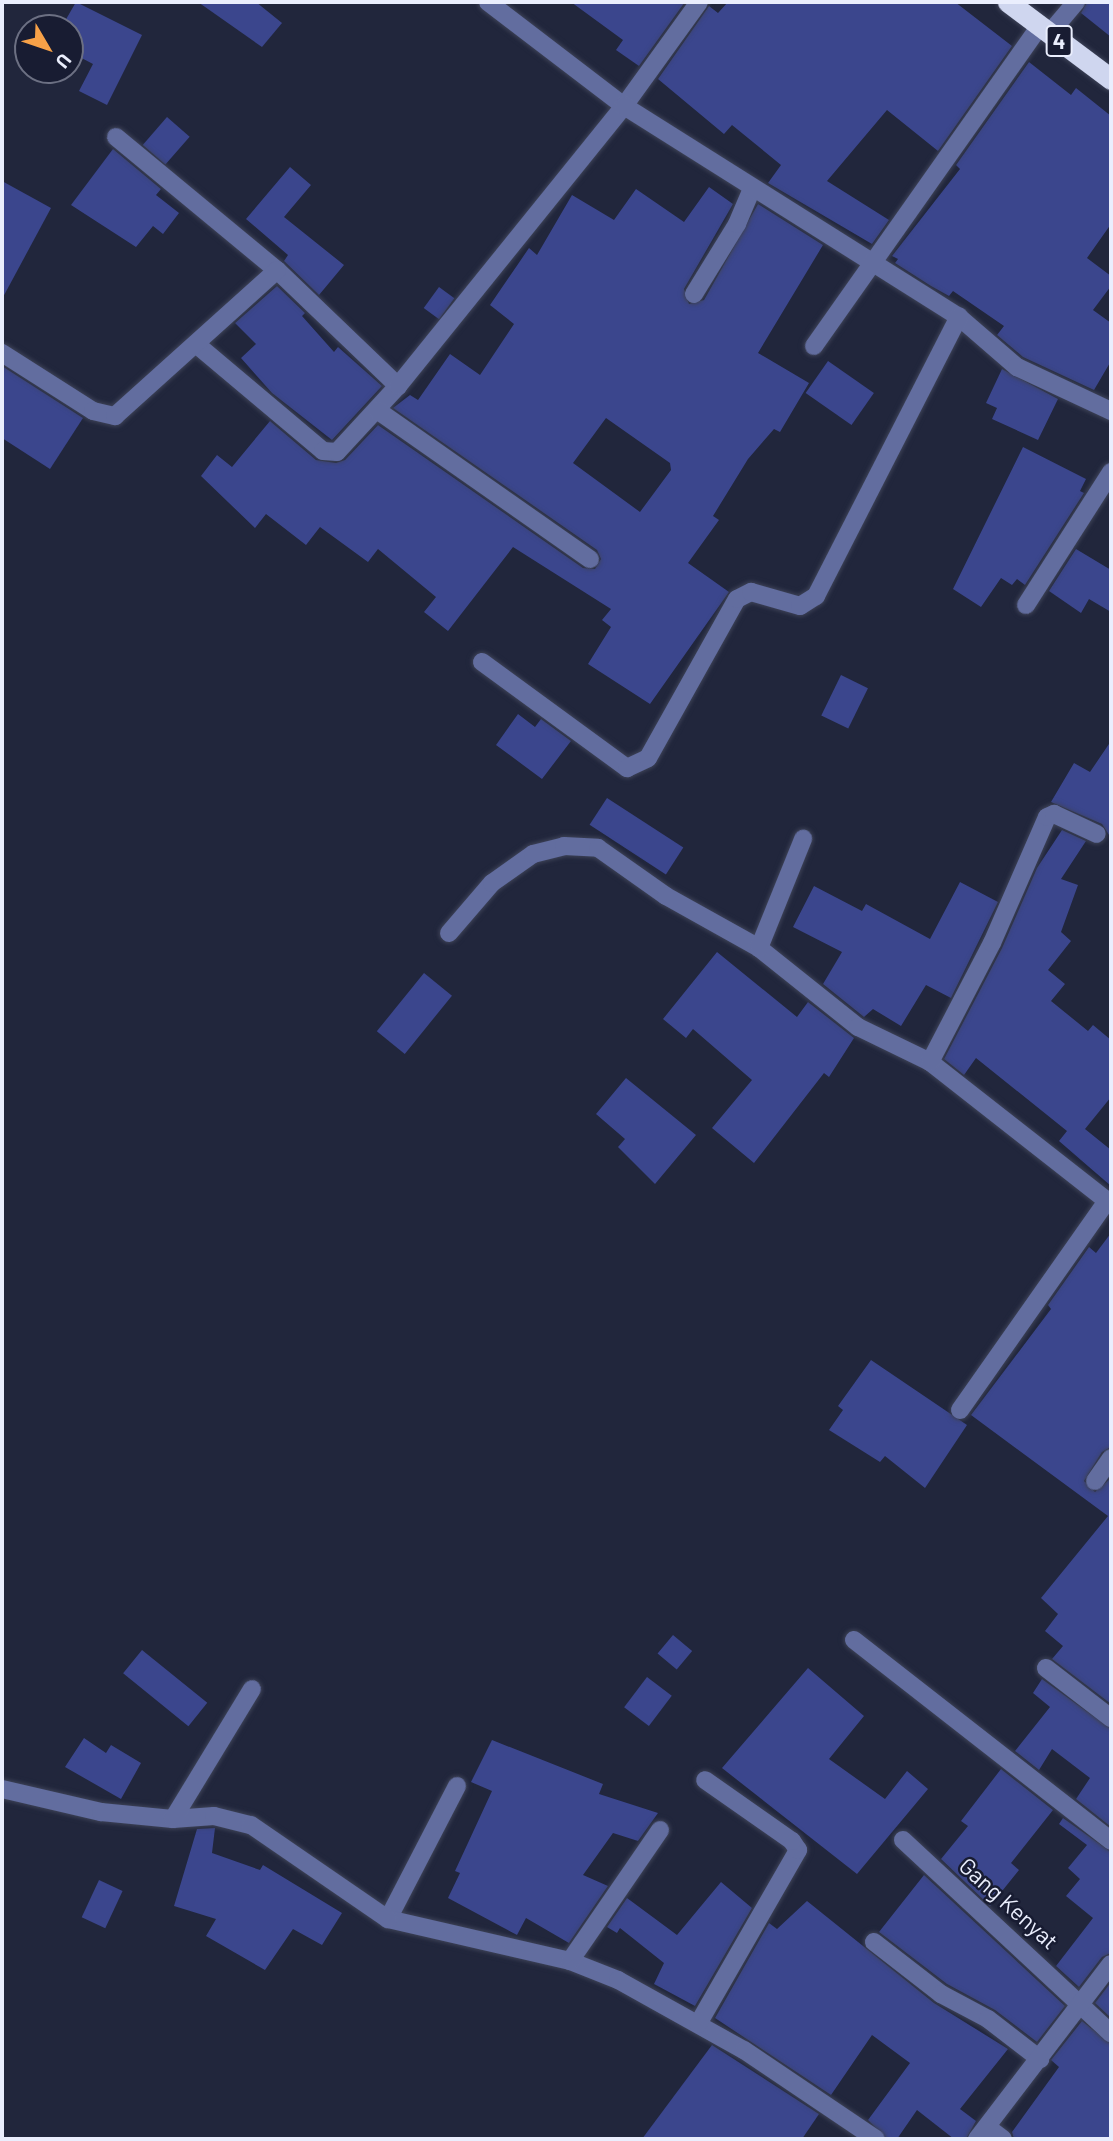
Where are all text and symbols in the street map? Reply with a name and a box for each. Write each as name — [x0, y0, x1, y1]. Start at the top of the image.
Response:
north arrow — [14, 14, 84, 84]
road number: 4 — [1045, 23, 1073, 58]
text: U — [51, 49, 77, 73]
street label: Gang Kenyat — [954, 1851, 1064, 1955]

